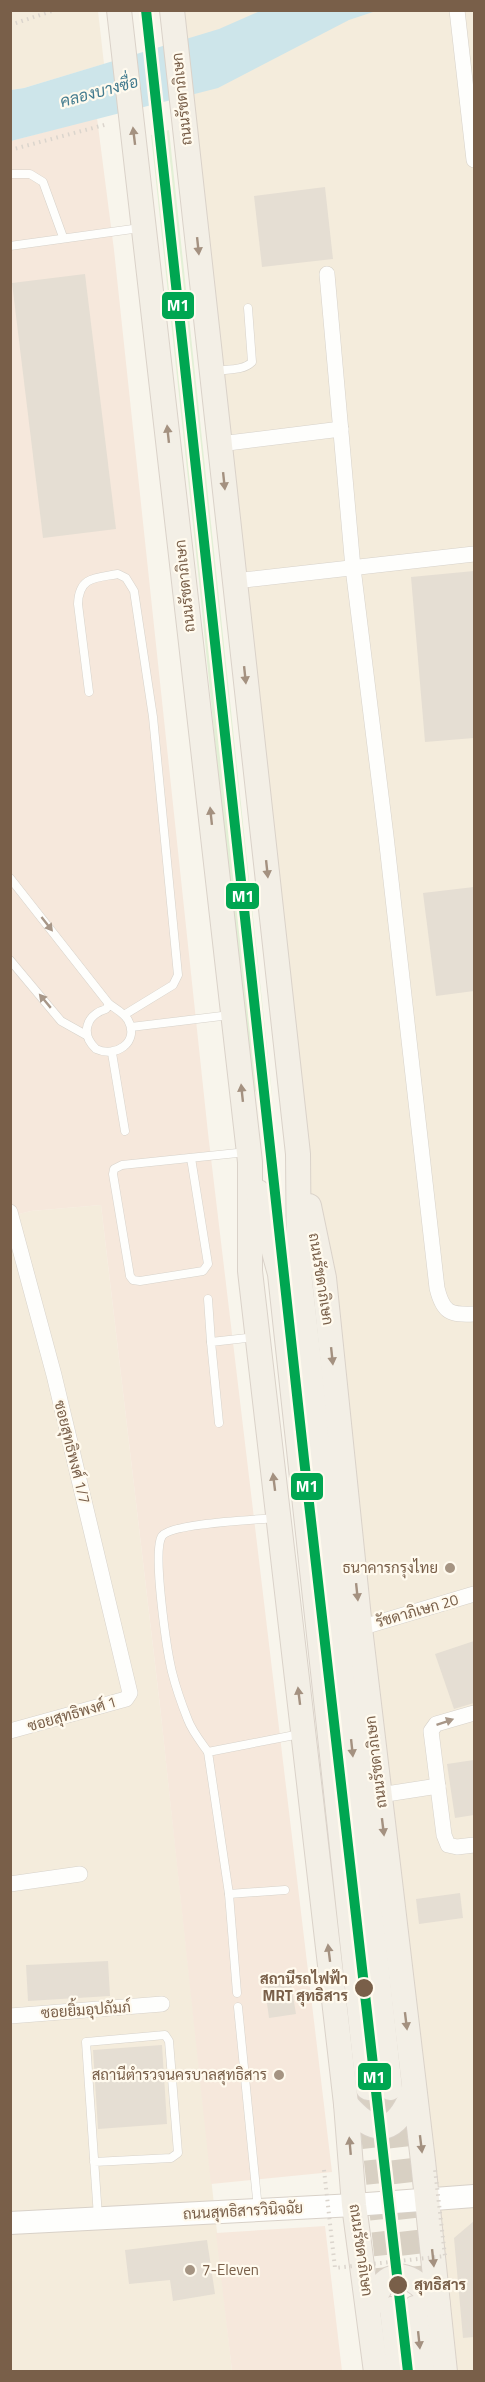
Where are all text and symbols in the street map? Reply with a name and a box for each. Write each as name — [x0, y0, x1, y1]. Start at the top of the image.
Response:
street label: ถนนรัชดาภิเษก — [165, 52, 198, 147]
water label: คลองบางซื่อ — [57, 67, 141, 113]
one-way arrow — [129, 126, 138, 145]
one-way arrow — [193, 236, 203, 255]
line badge: M1 — [161, 291, 195, 320]
text: M1 — [167, 293, 189, 317]
one-way arrow — [163, 425, 172, 444]
one-way arrow — [219, 472, 229, 491]
street label: ถนนรัชดาภิเษก — [168, 539, 201, 634]
one-way arrow — [241, 666, 250, 685]
one-way arrow — [206, 806, 216, 825]
one-way arrow — [262, 860, 271, 879]
line badge: M1 — [225, 882, 260, 910]
text: M1 — [232, 884, 254, 908]
one-way arrow — [40, 916, 53, 932]
one-way arrow — [39, 994, 52, 1009]
one-way arrow — [237, 1084, 247, 1103]
street label: ถนนรัชดาภิเษก — [303, 1231, 340, 1327]
one-way arrow — [327, 1347, 337, 1366]
street label: ซอยสุทธิพงศ์ 1/7 — [48, 1398, 96, 1506]
one-way arrow — [269, 1472, 279, 1491]
line badge: M1 — [290, 1472, 324, 1501]
text: M1 — [296, 1474, 318, 1498]
place label: ธนาคารกรุงไทย — [342, 1556, 438, 1579]
marker: ธนาคารกรุงไทย — [443, 1561, 457, 1575]
one-way arrow — [352, 1582, 361, 1601]
street label: รัชดาภิเษก 20 — [373, 1588, 461, 1633]
one-way arrow — [294, 1687, 304, 1706]
street label: ซอยสุทธิพงศ์ 1 — [25, 1690, 119, 1737]
street label: ถนนรัชดาภิเษก — [358, 1714, 393, 1810]
one-way arrow — [436, 1716, 454, 1726]
one-way arrow — [347, 1738, 357, 1757]
one-way arrow — [379, 1818, 388, 1837]
one-way arrow — [324, 1943, 334, 1962]
place label: สถานีรถไฟฟ้า MRT สุทธิสาร — [260, 1967, 349, 2007]
marker: สถานีรถไฟฟ้า MRT สุทธิสาร — [353, 1977, 375, 1999]
street label: ซอยยิ้มอุปถัมภ์ — [40, 1993, 132, 2024]
one-way arrow — [401, 2012, 411, 2031]
line badge: M1 — [357, 2062, 392, 2091]
place label: สถานีตำรวจนครบาลสุทธิสาร — [92, 2063, 267, 2086]
text: M1 — [363, 2065, 385, 2089]
marker: สถานีตำรวจนครบาลสุทธิสาร — [272, 2068, 286, 2082]
one-way arrow — [416, 2135, 425, 2154]
one-way arrow — [345, 2137, 355, 2156]
street label: ถนนสุทธิสารวินิจฉัย — [182, 2196, 304, 2225]
street label: ถนนรัชดาภิเษก — [344, 2202, 379, 2298]
one-way arrow — [428, 2248, 438, 2267]
place label: 7-Eleven — [202, 2258, 259, 2281]
marker: 7-Eleven — [183, 2263, 197, 2277]
place label: สุทธิสาร — [414, 2273, 467, 2296]
marker: สุทธิสาร — [387, 2274, 409, 2296]
one-way arrow — [414, 2330, 423, 2349]

